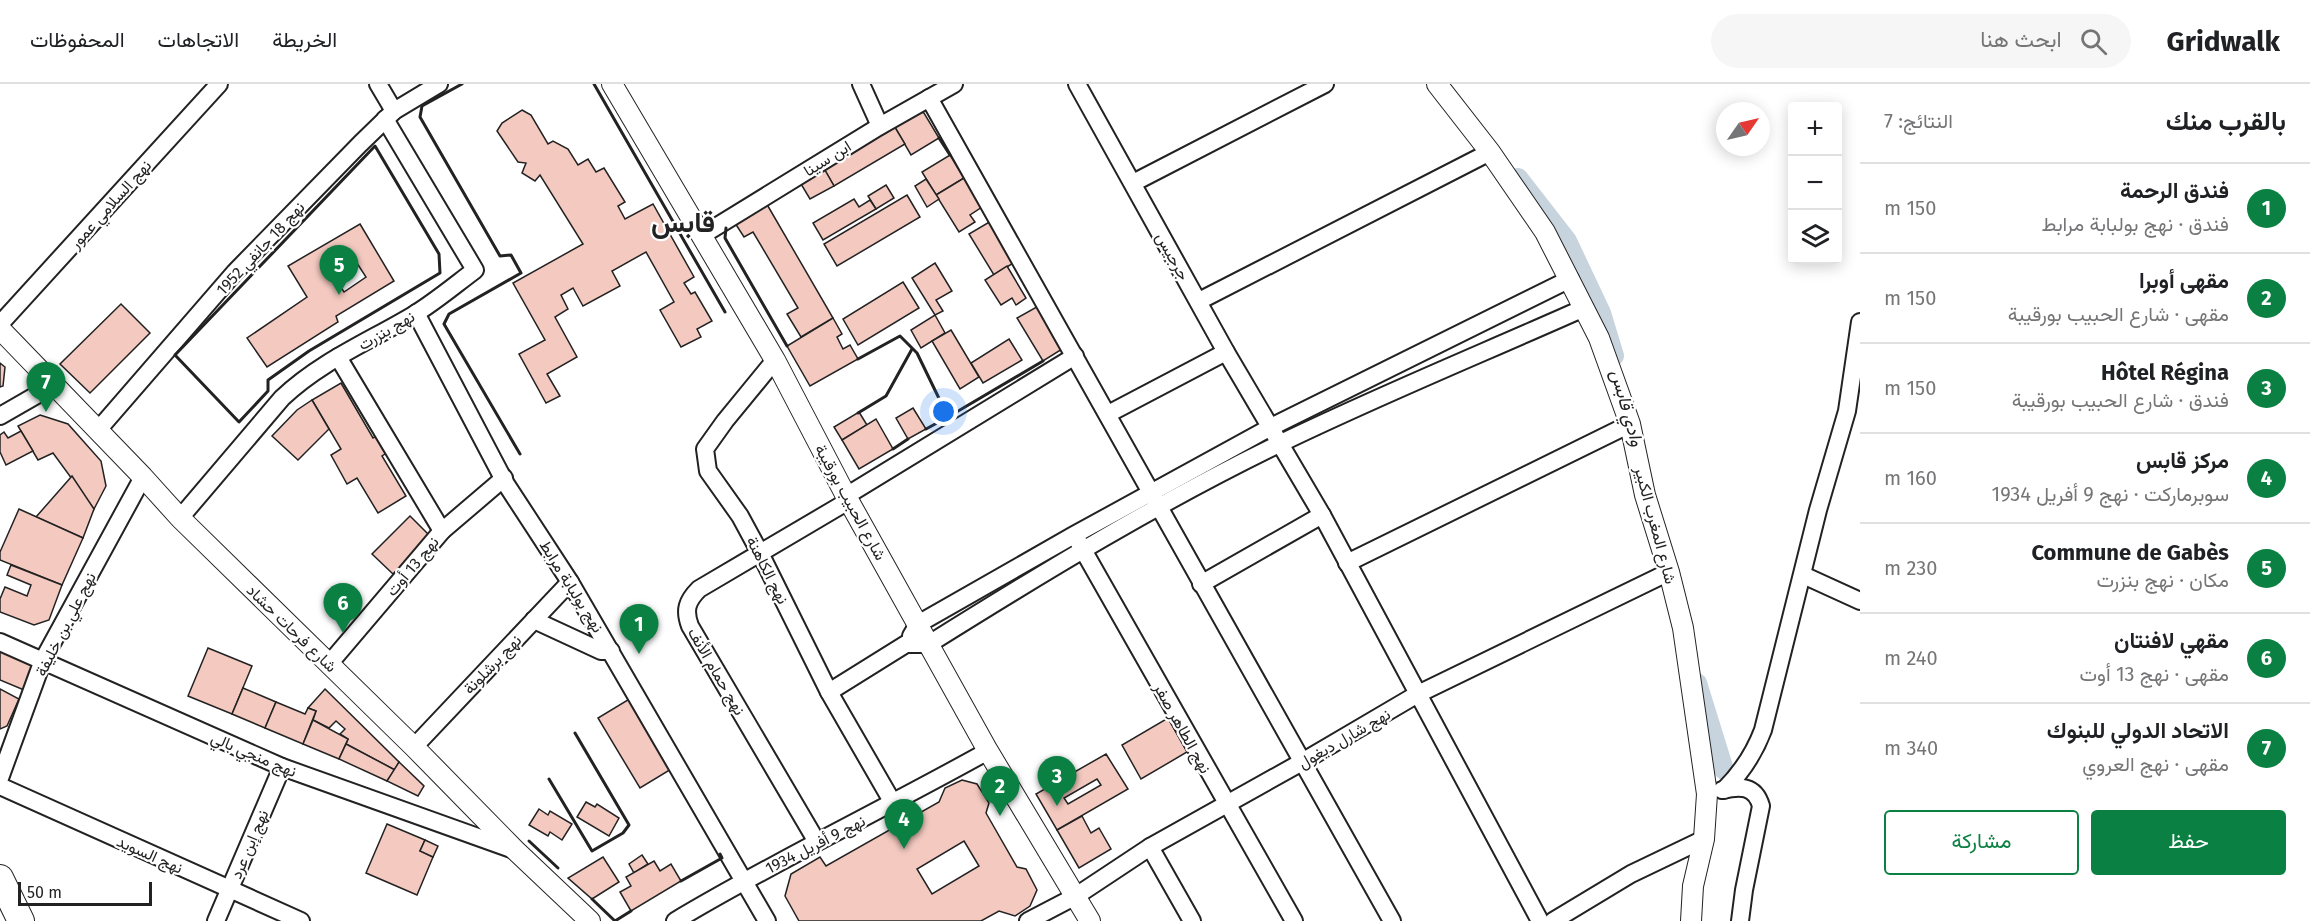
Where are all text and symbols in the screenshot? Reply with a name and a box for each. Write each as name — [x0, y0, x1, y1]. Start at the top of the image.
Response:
search box — [1711, 14, 2131, 68]
icon: search — [2077, 25, 2110, 58]
text: Gridwalk — [2167, 25, 2280, 58]
text: ابحث هنا — [1980, 26, 2062, 53]
text: المحفوظات — [30, 27, 125, 53]
text: الاتجاهات — [158, 27, 239, 53]
text: الخريطة — [272, 27, 337, 53]
north arrow — [1716, 102, 1770, 156]
map controls — [1788, 102, 1842, 264]
button: + — [1788, 102, 1842, 156]
text: بالقرب منك — [2166, 106, 2286, 137]
text: النتائج: 7 — [1884, 109, 1953, 133]
street label: ابن سينا — [800, 137, 855, 181]
street label: نهج السلامي عمور — [65, 156, 158, 256]
button: − — [1788, 156, 1842, 210]
text: فندق الرحمة — [2120, 177, 2229, 204]
text: 150 m — [1884, 196, 1936, 220]
text: 1 — [2262, 196, 2271, 220]
street label: نهج 18 جانفي 1952 — [212, 198, 311, 302]
district label: قابس — [651, 206, 715, 239]
button: layers — [1788, 210, 1842, 264]
text: فندق · نهج بولبابة مرابط — [2041, 212, 2229, 236]
street label: جرجيس — [1151, 229, 1194, 284]
pin: 5 — [320, 246, 358, 295]
text: مقهى أوبرا — [2139, 267, 2229, 294]
text: 150 m — [1884, 286, 1936, 310]
text: 2 — [2261, 286, 2272, 310]
text: مقهى · شارع الحبيب بورقيبة — [2008, 302, 2229, 326]
street label: نهج بنزرت — [355, 307, 419, 356]
text: Hôtel Régina — [2101, 359, 2229, 386]
pin: 7 — [26, 362, 66, 412]
water label: وادي قابس — [1602, 367, 1648, 450]
text: 150 m — [1884, 376, 1936, 400]
text: 3 — [2261, 376, 2272, 400]
text: فندق · شارع الحبيب بورقيبة — [2012, 388, 2229, 412]
your location — [929, 397, 958, 426]
street label: شارع الحبيب بورقيبة — [809, 441, 890, 564]
text: مركز قابس — [2136, 447, 2229, 474]
street label: شارع المغرب الكبير — [1629, 463, 1680, 586]
text: 160 m — [1884, 466, 1937, 490]
text: 4 — [2261, 466, 2272, 490]
text: سوبرماركت · نهج 9 أفريل 1934 — [1992, 482, 2229, 506]
street label: نهج 13 أوت — [382, 533, 444, 601]
street label: نهج الكاهنة — [741, 533, 793, 608]
street label: نهج بولبابة مرابط — [534, 537, 608, 637]
text: Commune de Gabès — [2031, 539, 2229, 566]
text: 230 m — [1884, 556, 1937, 580]
text: 5 — [2261, 556, 2272, 580]
text: مكان · نهج بنزرت — [2096, 568, 2229, 592]
street label: نهج علي بن خليفة — [31, 569, 103, 681]
street label: شارع فرحات حشاد — [241, 581, 341, 678]
pin: 6 — [324, 584, 362, 633]
pin: 1 — [620, 604, 658, 654]
street label: نهج حمام الأنف — [682, 624, 749, 719]
text: مقهي لافنتان — [2114, 627, 2229, 654]
street label: نهج برشلونة — [459, 631, 527, 699]
text: 240 m — [1884, 646, 1938, 670]
text: 6 — [2261, 646, 2272, 670]
text: مقهى · نهج 13 أوت — [2080, 662, 2229, 686]
street label: نهج الطاهر صفر — [1148, 679, 1215, 778]
street label: نهج شارل ديغول — [1295, 704, 1395, 774]
text: الاتحاد الدولي للبنوك — [2047, 717, 2229, 744]
street label: نهج منجي بالي — [207, 728, 299, 785]
text: 340 m — [1884, 736, 1938, 760]
text: 7 — [2262, 736, 2271, 760]
text: مقهى · نهج العروي — [2082, 752, 2229, 776]
pin: 3 — [1038, 756, 1076, 806]
pin: 2 — [980, 766, 1020, 816]
pin: 4 — [884, 800, 924, 849]
street label: نهج إبن عرد — [226, 807, 274, 882]
button: مشاركة — [1884, 810, 2079, 875]
button: حفظ — [2091, 810, 2286, 875]
street label: نهج 9 أفريل 1934 — [762, 811, 869, 880]
street label: نهج السويد — [113, 831, 186, 879]
scale bar — [18, 879, 152, 906]
text: 50 m — [27, 883, 62, 902]

